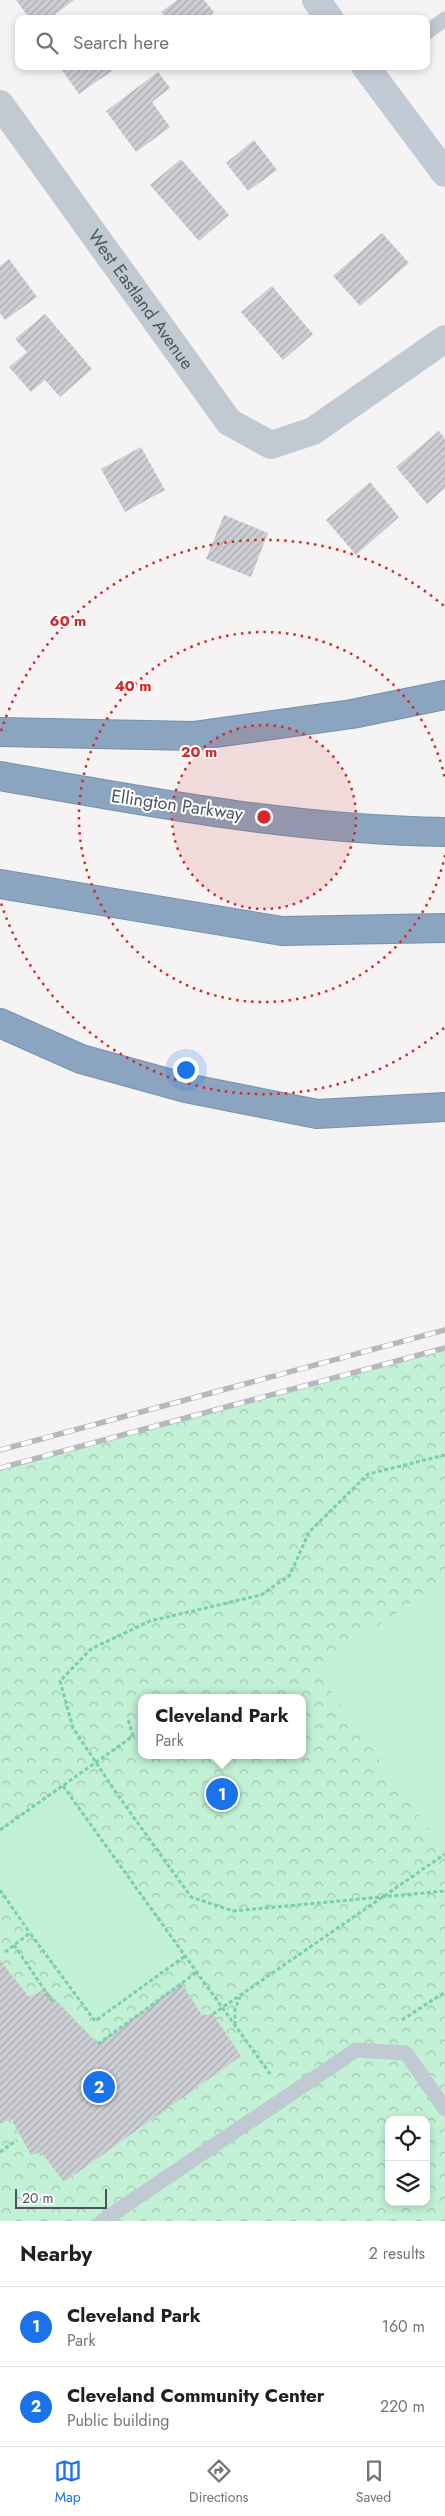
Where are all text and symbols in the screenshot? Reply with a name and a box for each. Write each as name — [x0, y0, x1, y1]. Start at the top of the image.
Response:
search box — [15, 15, 430, 70]
icon: search — [33, 29, 61, 57]
text: Search here — [73, 29, 169, 56]
street label: West Eastland Avenue — [82, 224, 200, 375]
text: 60 m — [50, 610, 86, 632]
text: 40 m — [114, 675, 152, 697]
text: 20 m — [181, 741, 217, 763]
street label: Ellington Parkway — [110, 783, 245, 827]
centre of rings — [255, 808, 273, 826]
your location — [173, 1057, 199, 1083]
popup — [138, 1694, 306, 1759]
text: Cleveland Park — [155, 1702, 289, 1729]
text: Park — [155, 1729, 184, 1752]
pin: 1 — [206, 1775, 238, 1813]
pin: 2 — [83, 2068, 115, 2106]
map controls — [385, 2116, 430, 2206]
button: locate — [385, 2116, 430, 2161]
button: layers — [385, 2161, 430, 2206]
scale bar — [15, 2186, 108, 2209]
text: 20 m — [22, 2188, 54, 2208]
text: Nearby — [20, 2239, 92, 2269]
text: 2 results — [369, 2242, 425, 2265]
text: Cleveland Park — [67, 2302, 201, 2329]
text: 1 — [32, 2315, 40, 2338]
text: 160 m — [382, 2315, 425, 2338]
text: Park — [67, 2329, 96, 2352]
text: Cleveland Community Center — [67, 2382, 325, 2409]
text: 2 — [31, 2395, 41, 2418]
text: 220 m — [380, 2395, 425, 2418]
text: Public building — [67, 2409, 169, 2432]
tab: Map — [54, 2457, 82, 2507]
tab: Directions — [189, 2457, 248, 2507]
tab: Saved — [356, 2457, 391, 2507]

